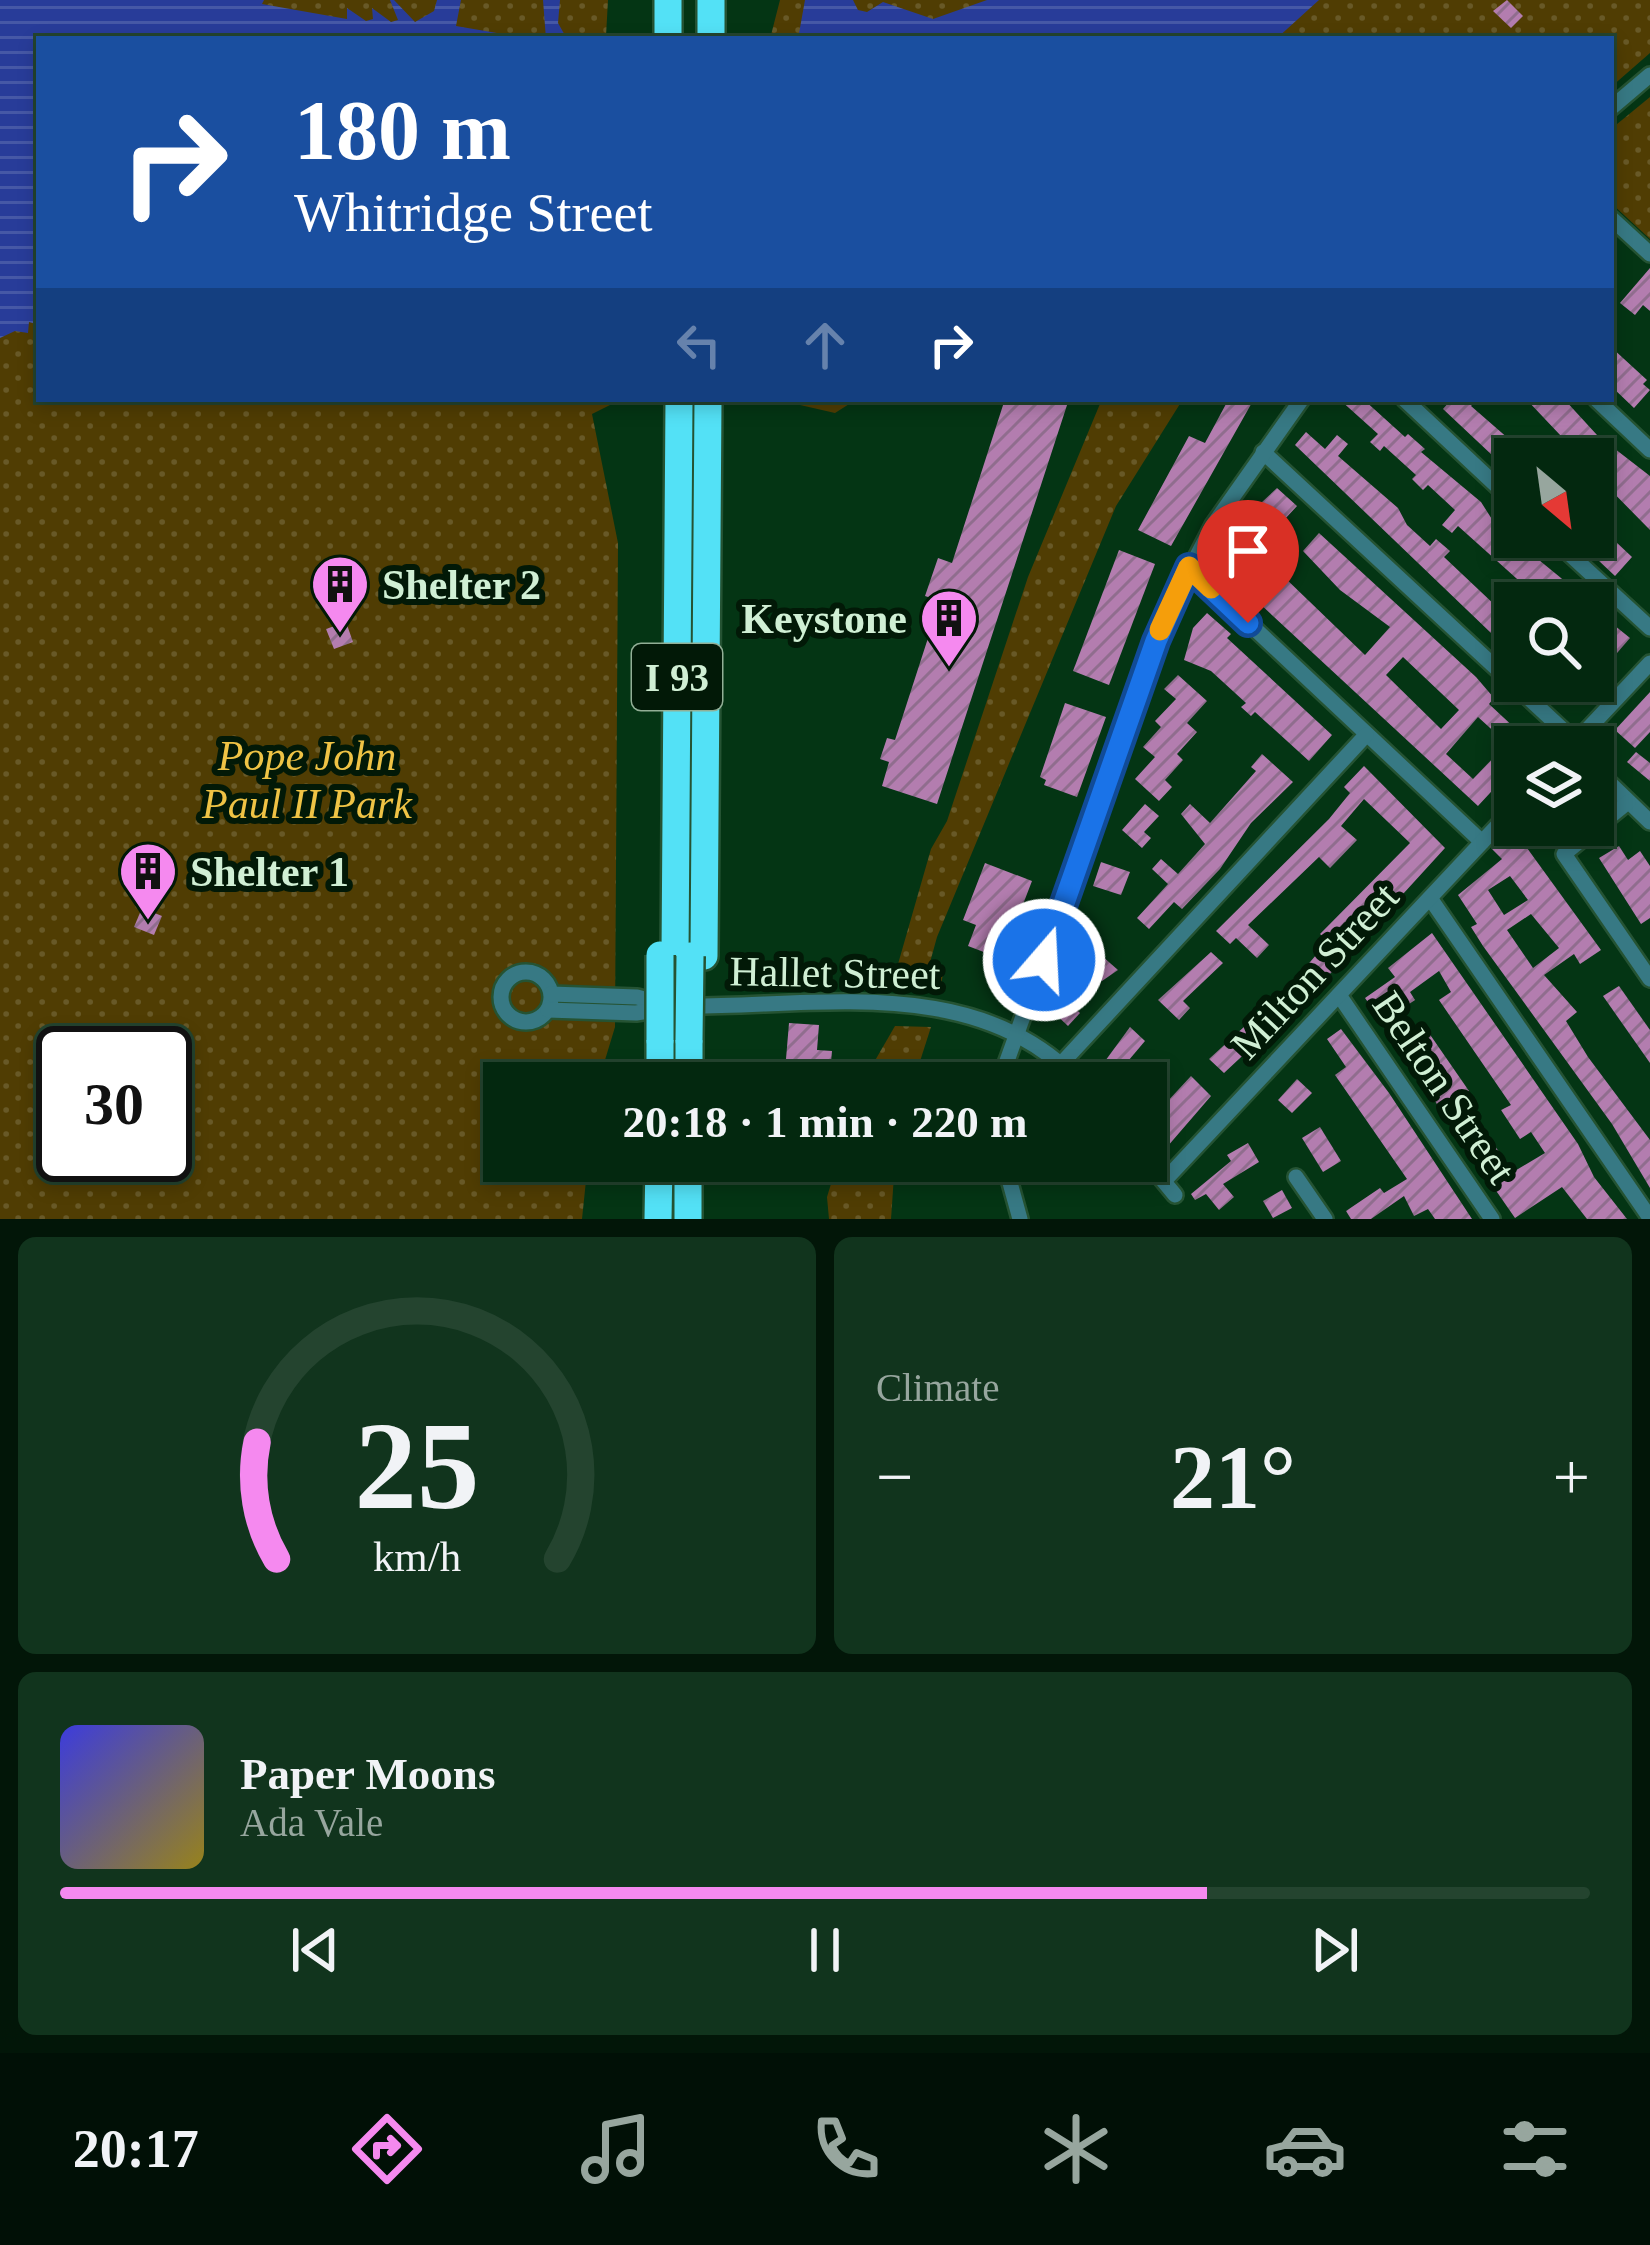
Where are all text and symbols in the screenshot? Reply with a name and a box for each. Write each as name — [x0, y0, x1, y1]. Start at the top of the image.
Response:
icon: right — [96, 84, 252, 240]
text: 180 m — [294, 84, 511, 177]
text: Whitridge Street — [294, 183, 652, 243]
icon: left — [666, 312, 732, 378]
icon: ahead — [792, 312, 858, 378]
icon: right — [918, 312, 984, 378]
north arrow — [1494, 438, 1614, 558]
map controls — [1494, 438, 1614, 846]
pin — [1197, 500, 1299, 623]
icon: arrive — [1215, 518, 1281, 584]
building icon: Shelter 2 — [309, 553, 371, 635]
place label: Shelter 2 — [382, 562, 541, 608]
button: search — [1494, 582, 1614, 702]
building icon: Keystone — [918, 587, 980, 669]
place label: Keystone — [741, 596, 907, 642]
road number: I 93 — [632, 644, 722, 710]
button: layers — [1494, 726, 1614, 846]
park label: Pope John Paul II Park — [201, 733, 413, 827]
building icon: Shelter 1 — [117, 840, 179, 922]
place label: Shelter 1 — [190, 849, 349, 895]
street label: Milton Street — [1222, 873, 1408, 1068]
position arrow — [981, 897, 1107, 1023]
street label: Hallet Street — [729, 948, 941, 998]
street label: Belton Street — [1363, 983, 1525, 1192]
speed limit sign: 30 — [36, 1026, 192, 1182]
text: 20:18 · 1 min · 220 m — [623, 1097, 1028, 1147]
text: Climate — [876, 1366, 999, 1409]
text: 25 — [355, 1397, 479, 1535]
text: 21° — [1170, 1428, 1296, 1527]
text: − — [876, 1440, 913, 1513]
text: + — [1553, 1440, 1590, 1513]
text: km/h — [373, 1532, 461, 1579]
text: Paper Moons — [240, 1749, 495, 1799]
text: Ada Vale — [240, 1801, 383, 1844]
icon: previous — [282, 1917, 348, 1983]
icon: pause — [792, 1917, 858, 1983]
icon: next — [1302, 1917, 1368, 1983]
icon: directions — [345, 2107, 429, 2191]
icon: music — [574, 2107, 658, 2191]
icon: phone — [804, 2107, 888, 2191]
icon: climate — [1034, 2107, 1118, 2191]
icon: car — [1263, 2107, 1347, 2191]
icon: filters — [1493, 2107, 1577, 2191]
text: 20:17 — [73, 2119, 199, 2179]

